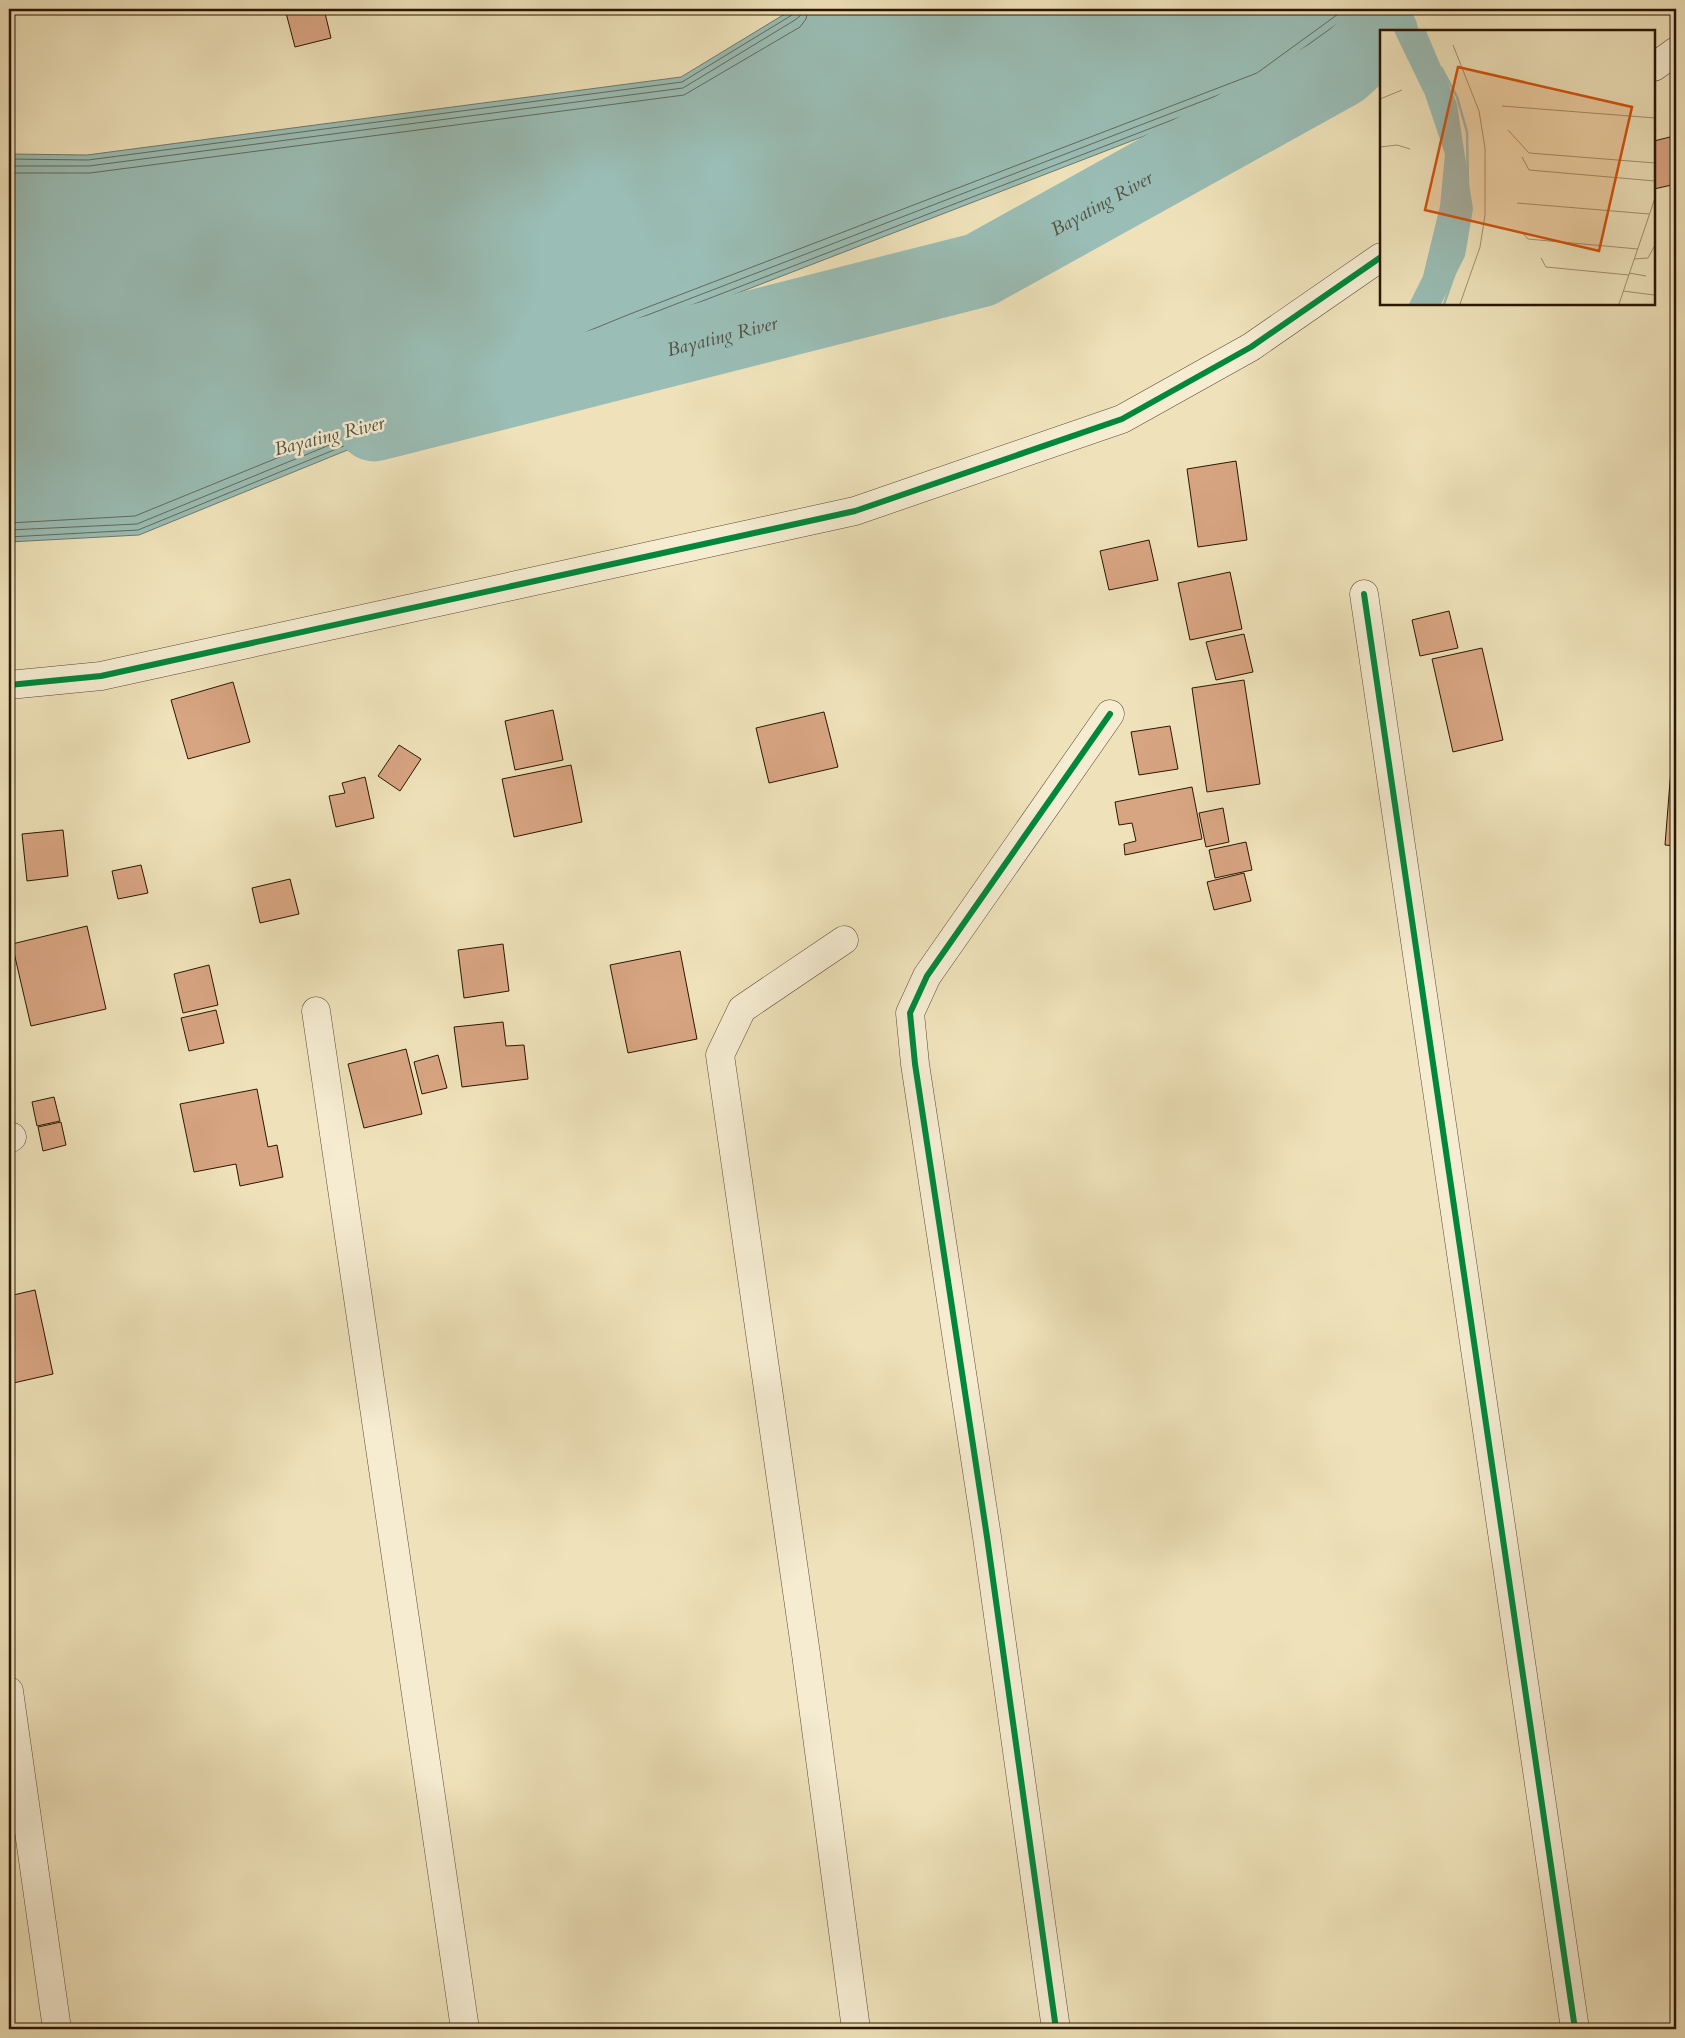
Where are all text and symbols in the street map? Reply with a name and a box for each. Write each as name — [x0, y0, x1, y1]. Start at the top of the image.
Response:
inset map — [1380, 30, 1655, 305]
water label: Bayating River — [1046, 164, 1158, 242]
water label: Bayating River — [664, 310, 781, 363]
water label: Bayating River — [271, 410, 388, 462]

